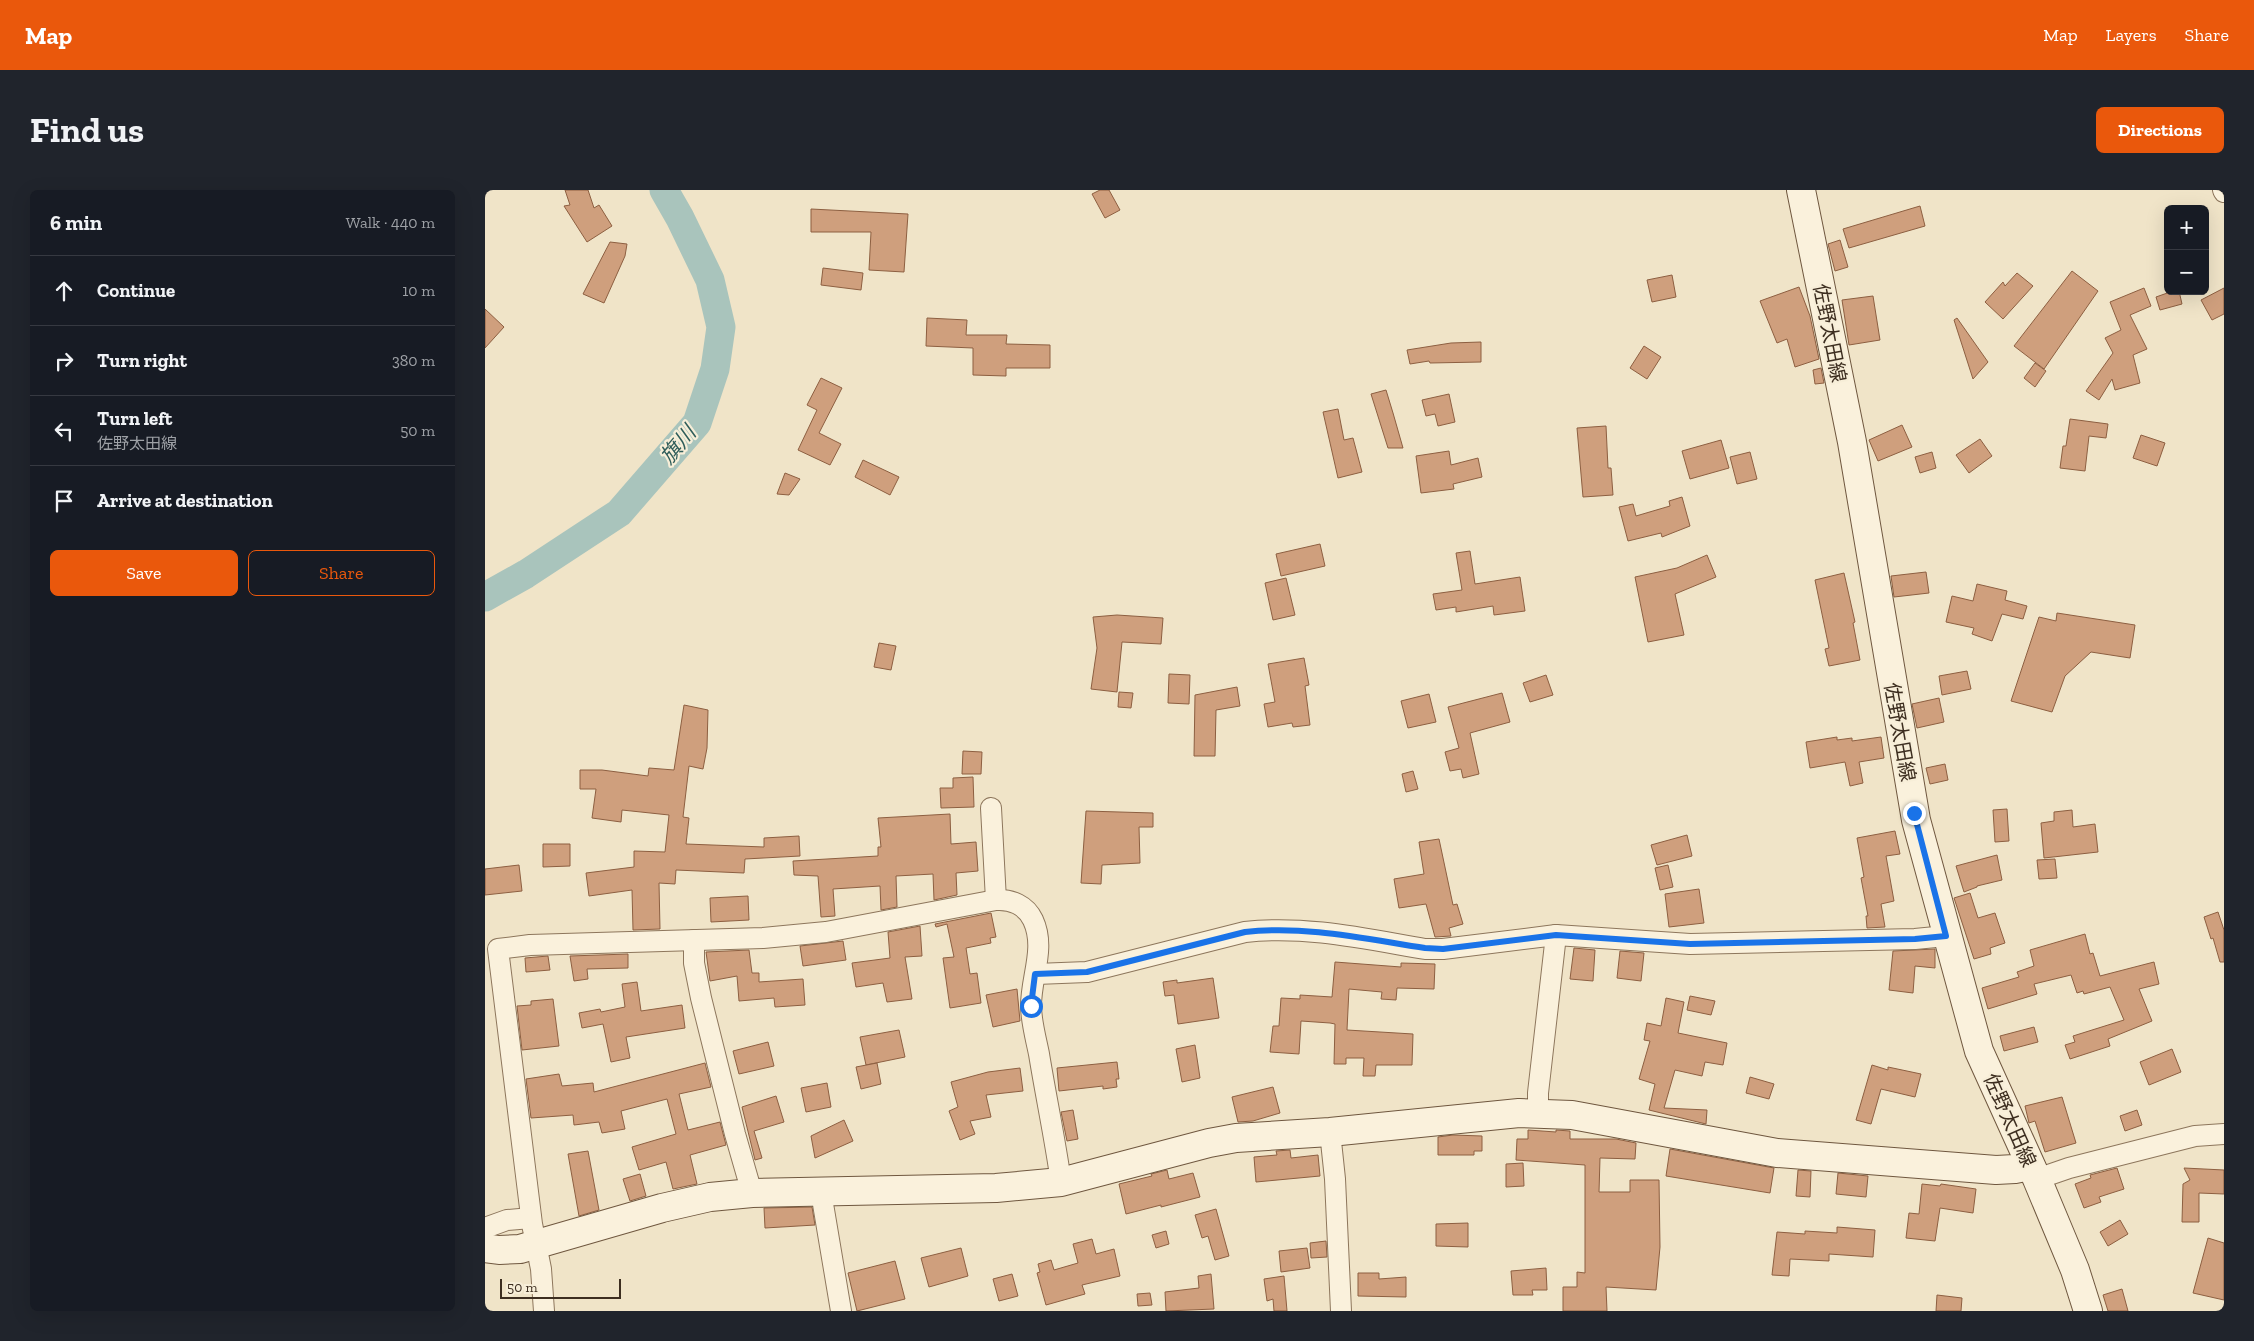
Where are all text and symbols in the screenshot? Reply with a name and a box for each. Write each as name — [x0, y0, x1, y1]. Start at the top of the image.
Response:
text: Map — [25, 21, 72, 50]
text: Map — [2043, 24, 2078, 46]
text: Layers — [2106, 24, 2157, 46]
text: Share — [2185, 24, 2229, 46]
button: Directions — [2096, 107, 2224, 153]
text: Find us — [30, 109, 144, 151]
map controls — [2164, 205, 2209, 295]
button: + — [2164, 205, 2209, 250]
text: 6 min — [50, 210, 102, 235]
text: Walk · 440 m — [346, 213, 435, 232]
button: − — [2164, 250, 2209, 295]
icon: ahead — [50, 277, 78, 305]
text: Continue — [97, 279, 175, 302]
text: 10 m — [402, 281, 435, 300]
street label: 佐野太田線 — [1809, 282, 1851, 384]
icon: right — [50, 347, 78, 375]
text: Turn right — [97, 349, 187, 372]
text: 380 m — [392, 351, 435, 370]
text: Turn left — [97, 407, 172, 430]
icon: left — [50, 417, 78, 445]
water label: 旗川 — [655, 419, 702, 469]
text: 50 m — [400, 421, 435, 440]
text: 佐野太田線 — [97, 434, 177, 453]
icon: arrive — [50, 487, 78, 515]
text: Arrive at destination — [97, 489, 273, 512]
button: Save — [50, 550, 238, 596]
button: Share — [248, 550, 435, 596]
street label: 佐野太田線 — [1879, 681, 1921, 783]
route end — [1903, 802, 1926, 825]
route start — [1020, 995, 1043, 1018]
street label: 佐野太田線 — [1979, 1069, 2041, 1171]
scale bar — [500, 1276, 621, 1299]
text: 50 m — [507, 1279, 538, 1296]

